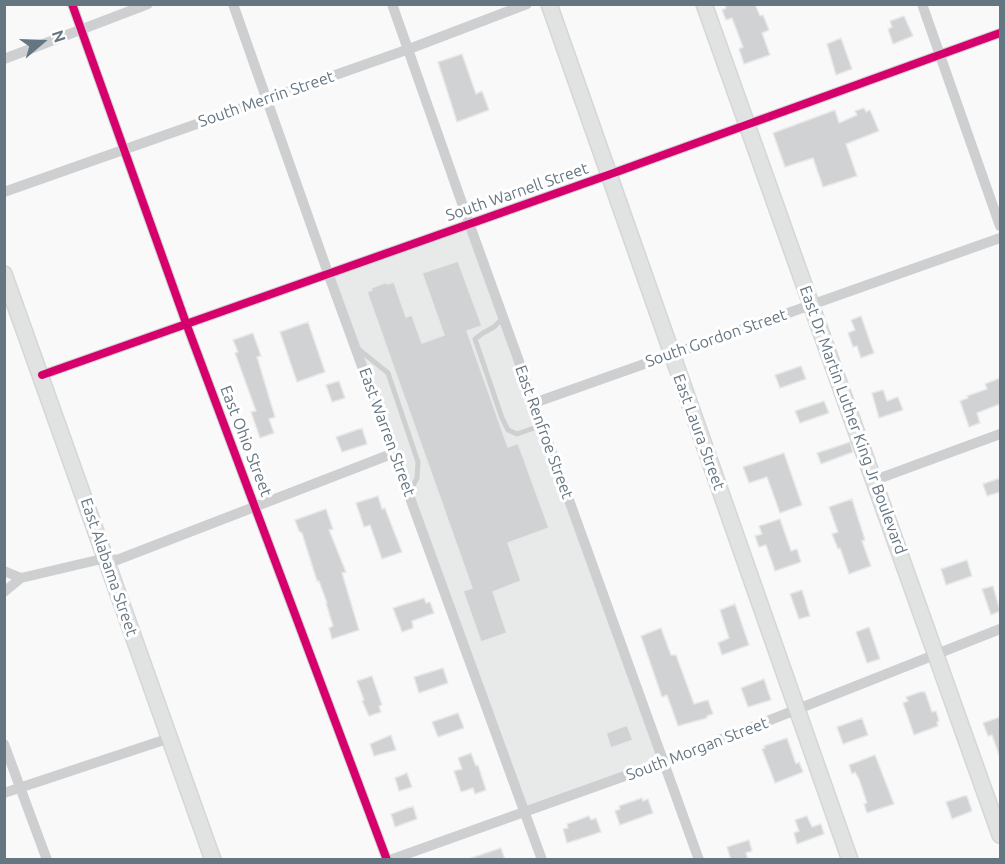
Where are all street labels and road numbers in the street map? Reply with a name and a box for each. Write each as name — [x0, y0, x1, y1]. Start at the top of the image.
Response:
street label: South Merrin Street — [196, 67, 336, 131]
street label: South Warnell Street — [443, 159, 591, 225]
street label: East Dr Martin Luther King Jr Boulevard — [795, 283, 911, 557]
street label: South Gordon Street — [643, 305, 789, 371]
street label: East Renfroe Street — [511, 363, 577, 501]
street label: East Warren Street — [355, 365, 419, 499]
street label: East Laura Street — [669, 371, 729, 493]
street label: East Ohio Street — [216, 383, 276, 499]
street label: East Alabama Street — [76, 495, 142, 639]
street label: South Morgan Street — [623, 713, 771, 785]

